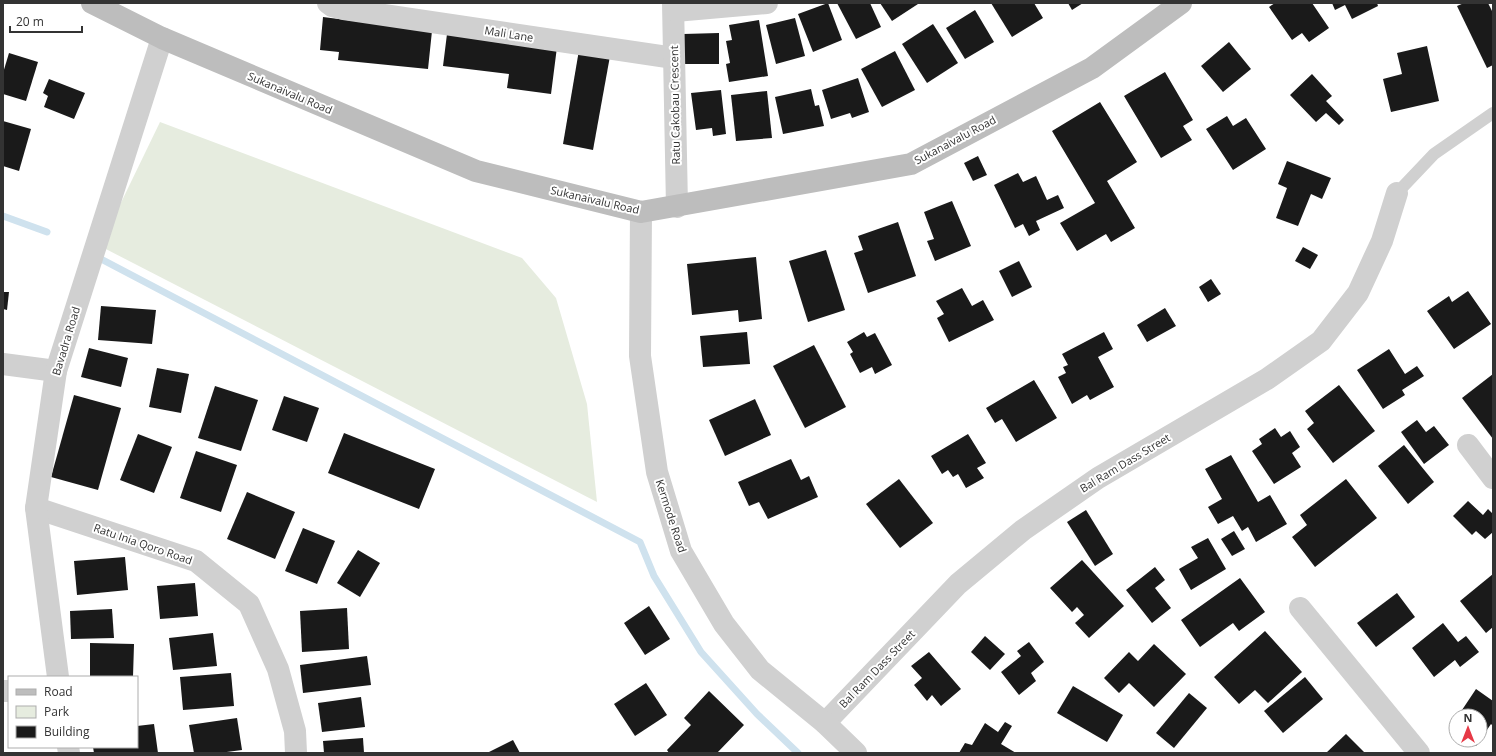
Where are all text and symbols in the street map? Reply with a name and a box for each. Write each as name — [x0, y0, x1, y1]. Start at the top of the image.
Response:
scale bar — [10, 8, 82, 34]
text: 20 m — [16, 13, 44, 30]
street label: Mali Lane — [484, 22, 535, 45]
street label: Ratu Cakobau Crescent — [666, 45, 683, 165]
street label: Sukanaivalu Road — [246, 68, 335, 117]
street label: Sukanaivalu Road — [911, 112, 998, 167]
street label: Sukanaivalu Road — [549, 182, 641, 217]
street label: Bavadra Road — [48, 305, 83, 377]
street label: Bal Ram Dass Street — [1077, 430, 1173, 496]
street label: Kermode Road — [653, 477, 690, 554]
street label: Ratu Inia Qoro Road — [92, 520, 194, 567]
street label: Bal Ram Dass Street — [835, 626, 918, 711]
legend — [8, 676, 138, 748]
text: Road — [44, 683, 73, 700]
text: Park — [44, 703, 70, 720]
north arrow — [1448, 708, 1488, 748]
text: N — [1464, 710, 1472, 725]
text: Building — [44, 723, 90, 740]

